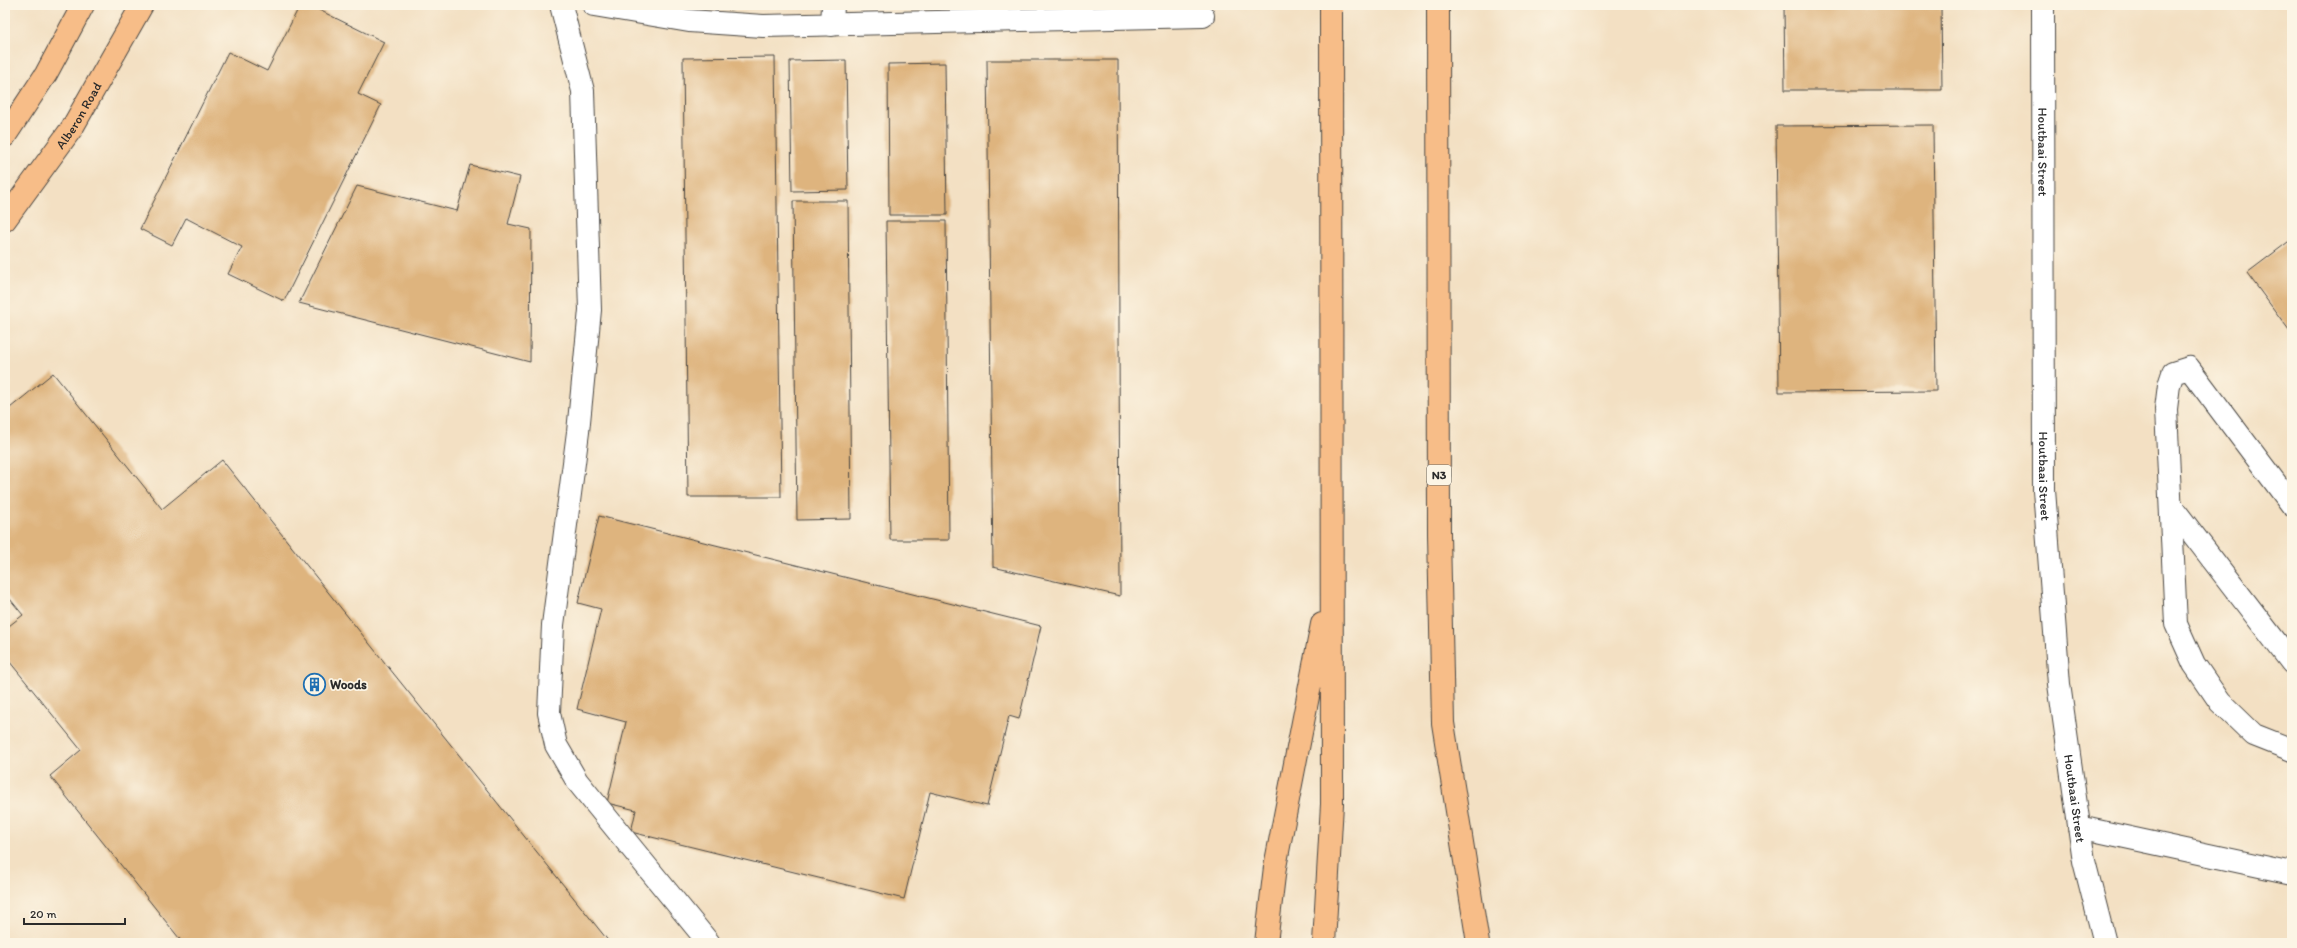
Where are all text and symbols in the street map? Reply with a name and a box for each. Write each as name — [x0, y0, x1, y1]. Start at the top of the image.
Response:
street label: Alberon Road — [52, 79, 104, 151]
street label: Houtbaai Street — [2036, 108, 2051, 197]
street label: Houtbaai Street — [2036, 432, 2054, 521]
road number: N3 — [1427, 465, 1451, 485]
building icon: Woods — [302, 671, 328, 697]
place label: Woods — [330, 677, 367, 692]
street label: Houtbaai Street — [2061, 753, 2089, 843]
scale bar — [24, 900, 125, 926]
text: 20 m — [30, 907, 57, 921]

